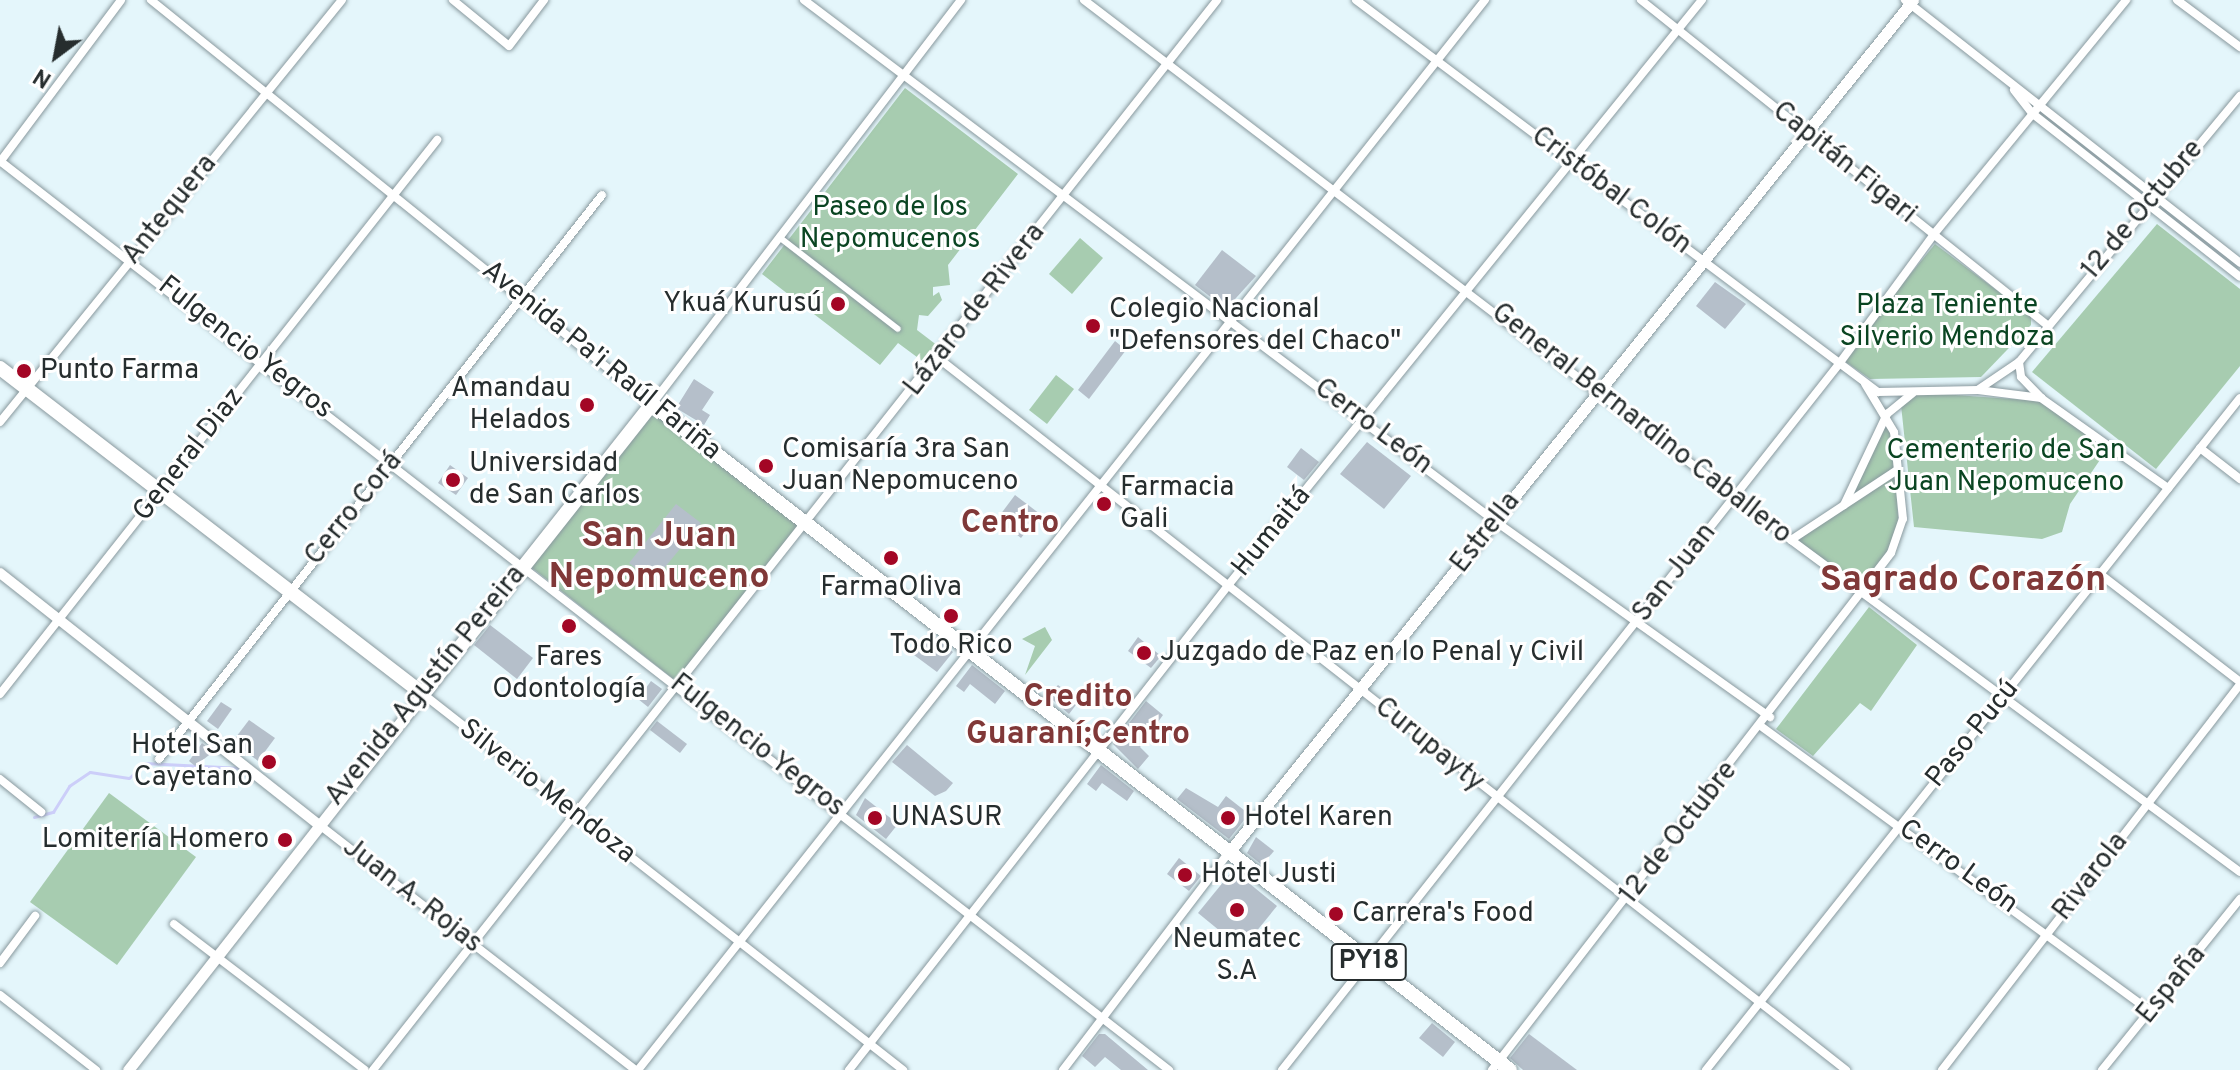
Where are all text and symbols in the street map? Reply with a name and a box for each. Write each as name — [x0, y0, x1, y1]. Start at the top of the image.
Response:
north arrow — [16, 16, 96, 96]
text: N — [29, 61, 57, 92]
street label: Capitán Figari — [1765, 95, 1923, 231]
street label: Cristóbal Colón — [1524, 120, 1698, 262]
street label: 12 de Octubre — [2075, 133, 2211, 287]
street label: Antequera — [115, 148, 225, 272]
park label: Paseo de los Nepomucenos — [800, 191, 980, 257]
street label: Lázaro de Rivera — [897, 217, 1053, 403]
street label: Avenida Pa'i Raúl Fariña — [475, 254, 727, 468]
street label: Fulgencio Yegros — [150, 269, 340, 427]
place label: Ykuá Kurusú — [663, 287, 822, 321]
park label: Plaza Teniente Silverio Mendoza — [1840, 289, 2054, 355]
place label: Colegio Nacional "Defensores del Chaco" — [1109, 293, 1401, 359]
marker: Ykuá Kurusú — [829, 295, 847, 313]
street label: General Bernardino Caballero — [1484, 296, 1798, 552]
marker: Colegio Nacional "Defensores del Chaco" — [1084, 317, 1102, 335]
place label: Punto Farma — [40, 354, 199, 388]
marker: Punto Farma — [15, 362, 33, 380]
place label: Amandau Helados — [451, 372, 571, 438]
street label: Cerro León — [1307, 372, 1439, 482]
street label: General Diaz — [126, 382, 252, 528]
marker: Amandau Helados — [578, 396, 596, 414]
place label: Comisaría 3ra San Juan Nepomuceno — [782, 433, 1018, 499]
park label: Cementerio de San Juan Nepomuceno — [1886, 434, 2126, 500]
street label: Cerro Corá — [298, 446, 410, 572]
place label: Universidad de San Carlos — [469, 447, 640, 513]
marker: Comisaría 3ra San Juan Nepomuceno — [757, 457, 775, 475]
marker: Universidad de San Carlos — [444, 471, 462, 489]
place label: Farmacia Gali — [1120, 471, 1234, 537]
street label: Humaitá — [1225, 480, 1319, 584]
street label: Estrella — [1444, 486, 1528, 580]
marker: Farmacia Gali — [1095, 495, 1113, 513]
district label: Centro — [961, 505, 1059, 543]
district label: San Juan Nepomuceno — [548, 515, 770, 600]
street label: San Juan — [1626, 517, 1724, 629]
marker: FarmaOliva — [882, 549, 900, 567]
street label: Avenida Agustín Pereira — [318, 559, 534, 813]
district label: Sagrado Corazón — [1820, 560, 2106, 604]
place label: FarmaOliva — [820, 571, 962, 605]
marker: Todo Rico — [942, 607, 960, 625]
marker: Fares Odontología — [558, 615, 580, 637]
place label: Todo Rico — [889, 629, 1013, 663]
place label: Juzgado de Paz en lo Penal y Civil — [1160, 636, 1584, 670]
place label: Fares Odontología — [492, 641, 646, 707]
marker: Juzgado de Paz en lo Penal y Civil — [1135, 644, 1153, 662]
street label: Fulgencio Yegros — [662, 667, 852, 825]
street label: Paso Pucú — [1919, 673, 2027, 795]
district label: Credito Guaraní;Centro — [966, 680, 1190, 755]
street label: Curupayty — [1367, 691, 1491, 799]
street label: Silverio Mendoza — [452, 713, 642, 871]
place label: Hotel San Cayetano — [131, 729, 253, 795]
marker: Hotel San Cayetano — [260, 753, 278, 771]
street label: 12 de Octubre — [1613, 755, 1745, 911]
place label: UNASUR — [891, 801, 1003, 835]
place label: Hotel Karen — [1244, 801, 1393, 835]
marker: UNASUR — [866, 809, 884, 827]
marker: Hotel Karen — [1219, 809, 1237, 827]
street label: Cerro León — [1892, 812, 2024, 922]
place label: Lomitería Homero — [42, 823, 269, 857]
street label: Rivarola — [2046, 826, 2136, 928]
marker: Lomitería Homero — [276, 831, 294, 849]
street label: Juan A. Rojas — [335, 831, 489, 961]
place label: Hotel Justi — [1201, 858, 1336, 892]
marker: Hotel Justi — [1176, 866, 1194, 884]
place label: Carrera's Food — [1352, 897, 1534, 931]
marker: Neumatec S.A — [1228, 901, 1246, 919]
marker: Carrera's Food — [1327, 905, 1345, 923]
place label: Neumatec S.A — [1173, 923, 1301, 989]
street label: España — [2130, 939, 2214, 1031]
road number: PY18 — [1329, 940, 1409, 984]

